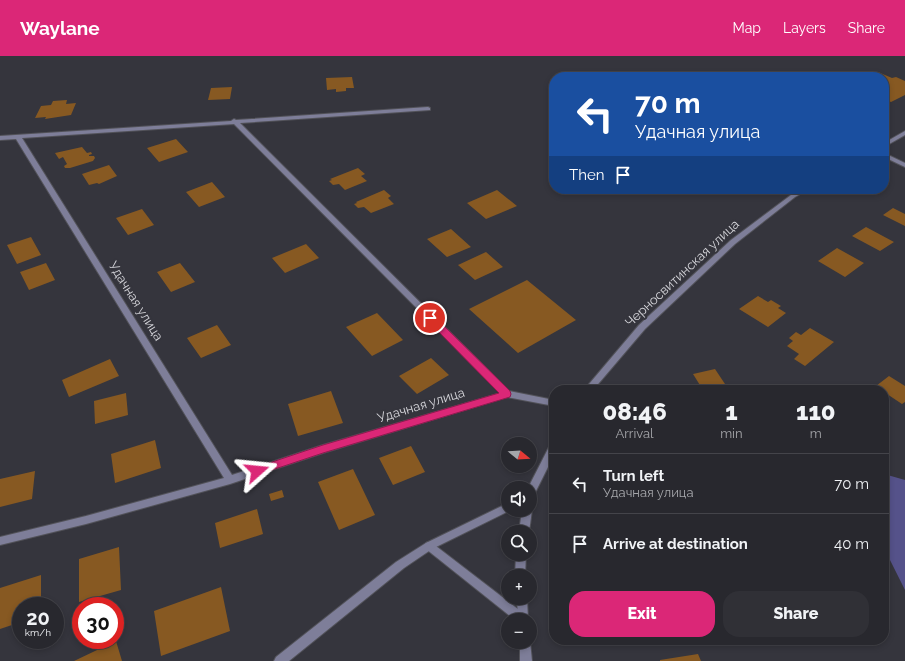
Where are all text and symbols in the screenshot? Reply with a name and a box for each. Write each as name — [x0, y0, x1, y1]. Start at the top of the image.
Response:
text: Waylane — [20, 17, 100, 39]
text: Map — [733, 20, 761, 36]
text: Layers — [783, 20, 826, 36]
text: Share — [848, 20, 885, 36]
text: 70 m — [635, 87, 701, 120]
icon: left — [569, 88, 621, 140]
text: Удачная улица — [635, 121, 760, 142]
icon: arrive — [612, 164, 634, 186]
text: Then — [569, 166, 604, 184]
street label: Черносвитинская улица — [622, 216, 742, 330]
street label: Удачная улица — [106, 259, 166, 343]
pin — [413, 301, 447, 335]
icon: arrive — [419, 307, 441, 329]
street label: Удачная улица — [376, 385, 466, 425]
text: 08:46 — [602, 397, 667, 426]
text: 1 — [725, 397, 738, 426]
text: 110 — [796, 397, 836, 426]
text: Arrival — [616, 426, 654, 441]
text: min — [720, 426, 743, 441]
text: m — [810, 426, 822, 441]
north arrow — [501, 437, 537, 473]
map controls — [501, 437, 537, 649]
position arrow — [236, 450, 278, 492]
text: Turn left — [603, 467, 664, 485]
icon: left — [569, 473, 591, 495]
text: 70 m — [834, 475, 869, 493]
button: sound — [501, 481, 537, 517]
text: Удачная улица — [603, 485, 693, 500]
button: search — [501, 525, 537, 561]
icon: arrive — [569, 533, 591, 555]
text: Arrive at destination — [603, 535, 748, 553]
text: 40 m — [834, 535, 869, 553]
button: + — [501, 569, 537, 605]
button: Exit — [569, 591, 715, 637]
button: Share — [723, 591, 869, 637]
speed limit sign: 30 — [72, 597, 124, 649]
text: 20 — [26, 606, 50, 630]
button: − — [501, 613, 537, 649]
text: km/h — [25, 627, 51, 638]

